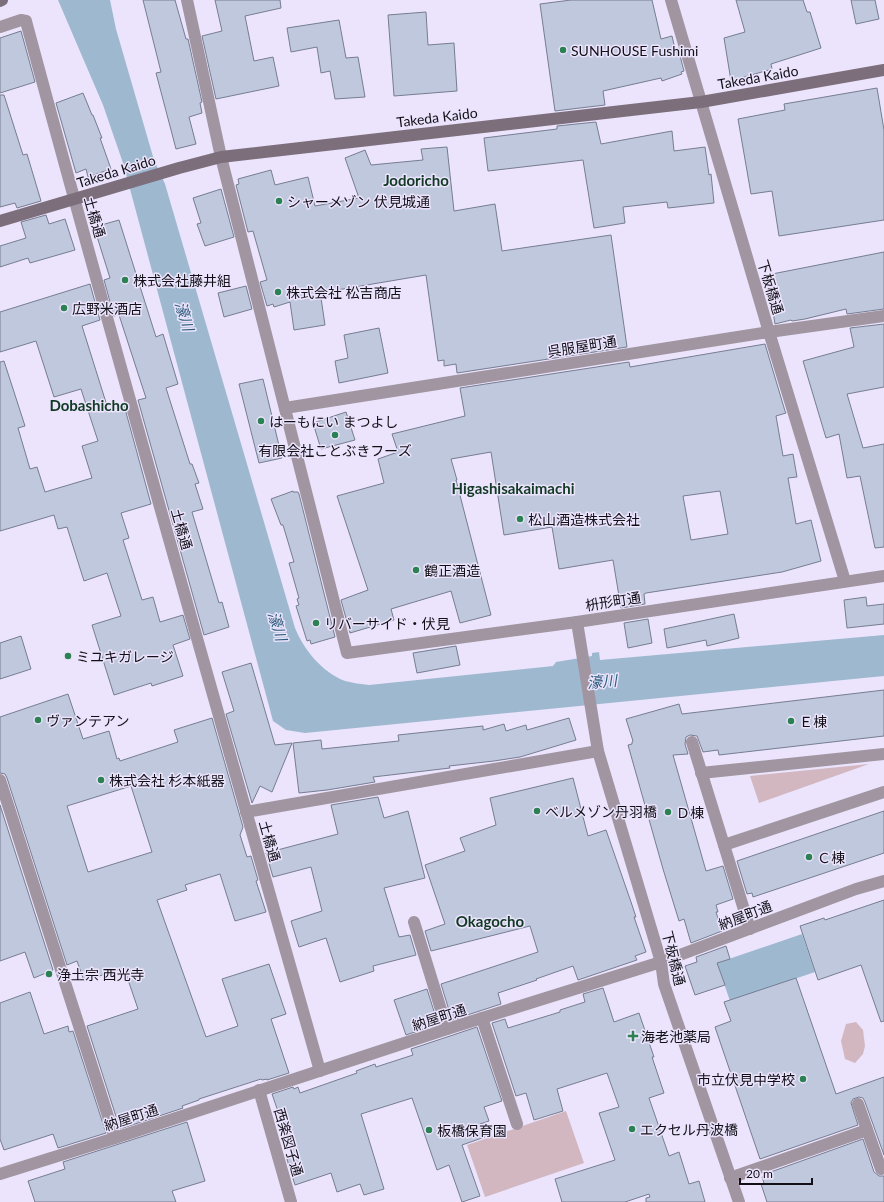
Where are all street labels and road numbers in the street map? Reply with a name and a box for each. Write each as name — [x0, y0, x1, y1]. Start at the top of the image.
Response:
street label: Takeda Kaido — [716, 62, 800, 92]
street label: Takeda Kaido — [396, 104, 479, 130]
street label: Takeda Kaido — [75, 151, 157, 191]
street label: 土橋通 — [81, 194, 109, 240]
street label: 下板橋通 — [755, 258, 787, 316]
street label: 呉服屋町通 — [546, 332, 618, 360]
street label: 土橋通 — [168, 506, 196, 552]
street label: 枡形町通 — [584, 588, 642, 614]
street label: 土橋通 — [256, 818, 284, 864]
street label: 納屋町通 — [716, 897, 774, 933]
street label: 下板橋通 — [659, 929, 689, 987]
street label: 納屋町通 — [410, 1000, 468, 1034]
street label: 納屋町通 — [102, 1100, 160, 1134]
street label: 西楽図子通 — [271, 1106, 307, 1178]

